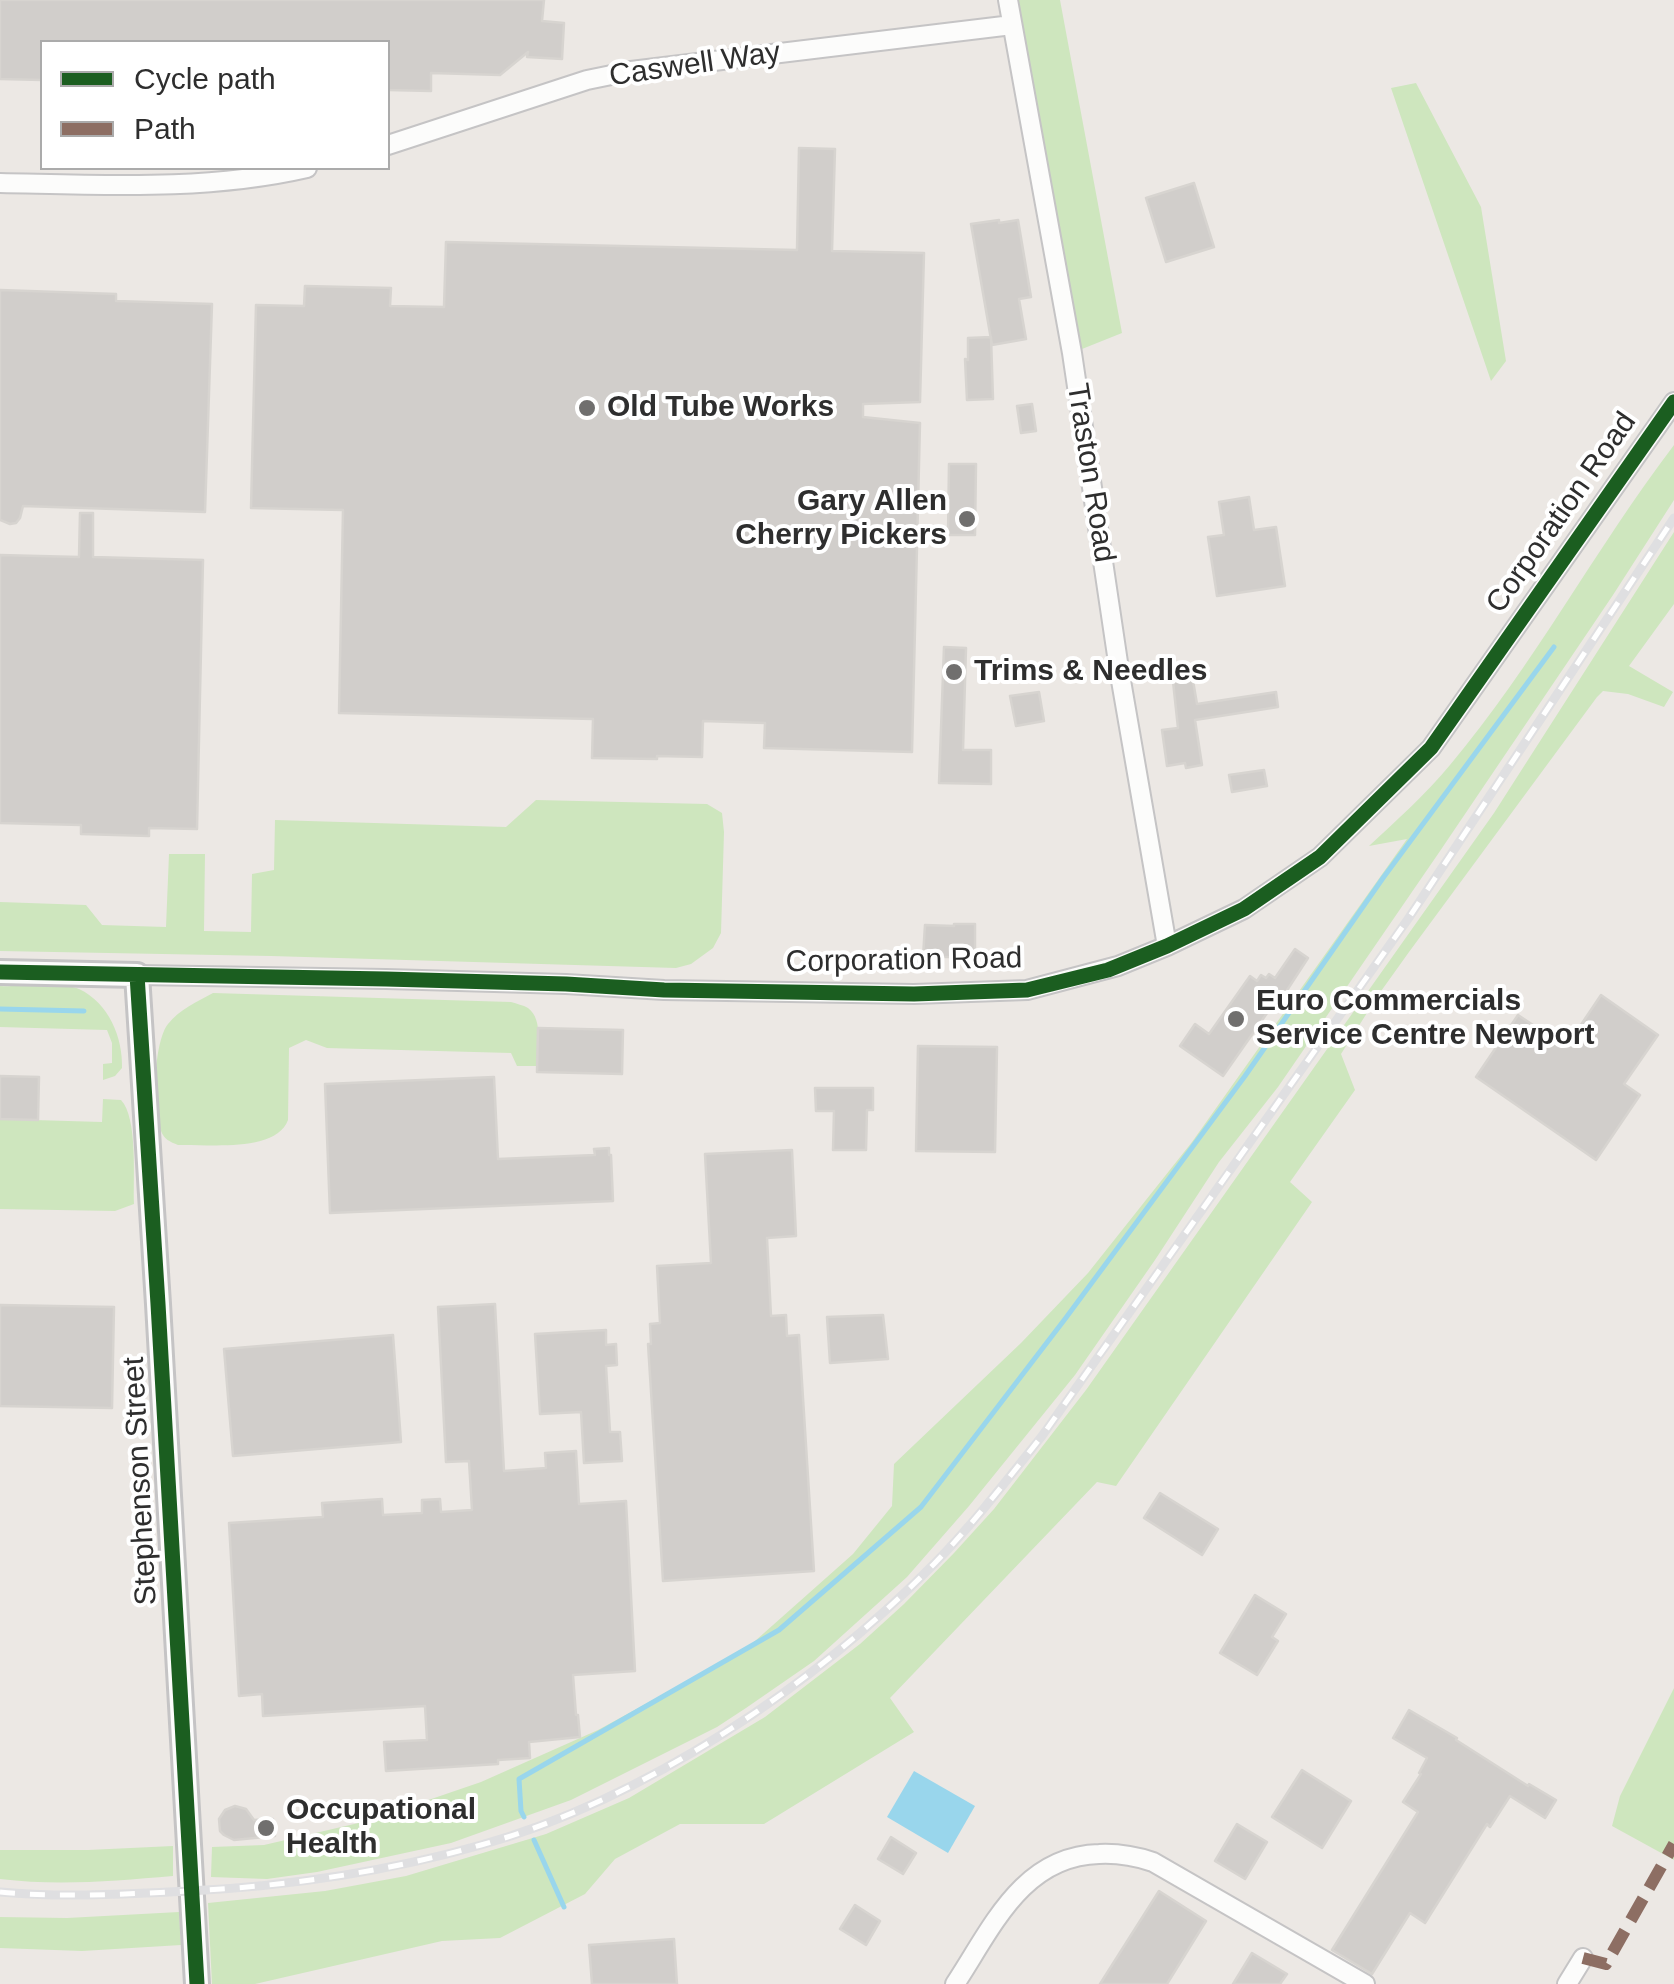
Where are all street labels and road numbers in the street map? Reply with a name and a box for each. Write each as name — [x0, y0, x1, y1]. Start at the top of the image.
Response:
street label: Caswell Way — [607, 35, 783, 95]
street label: Traston Road — [1058, 381, 1122, 565]
street label: Corporation Road — [1479, 406, 1645, 620]
street label: Corporation Road — [785, 941, 1023, 981]
street label: Stephenson Street — [117, 1356, 165, 1606]

